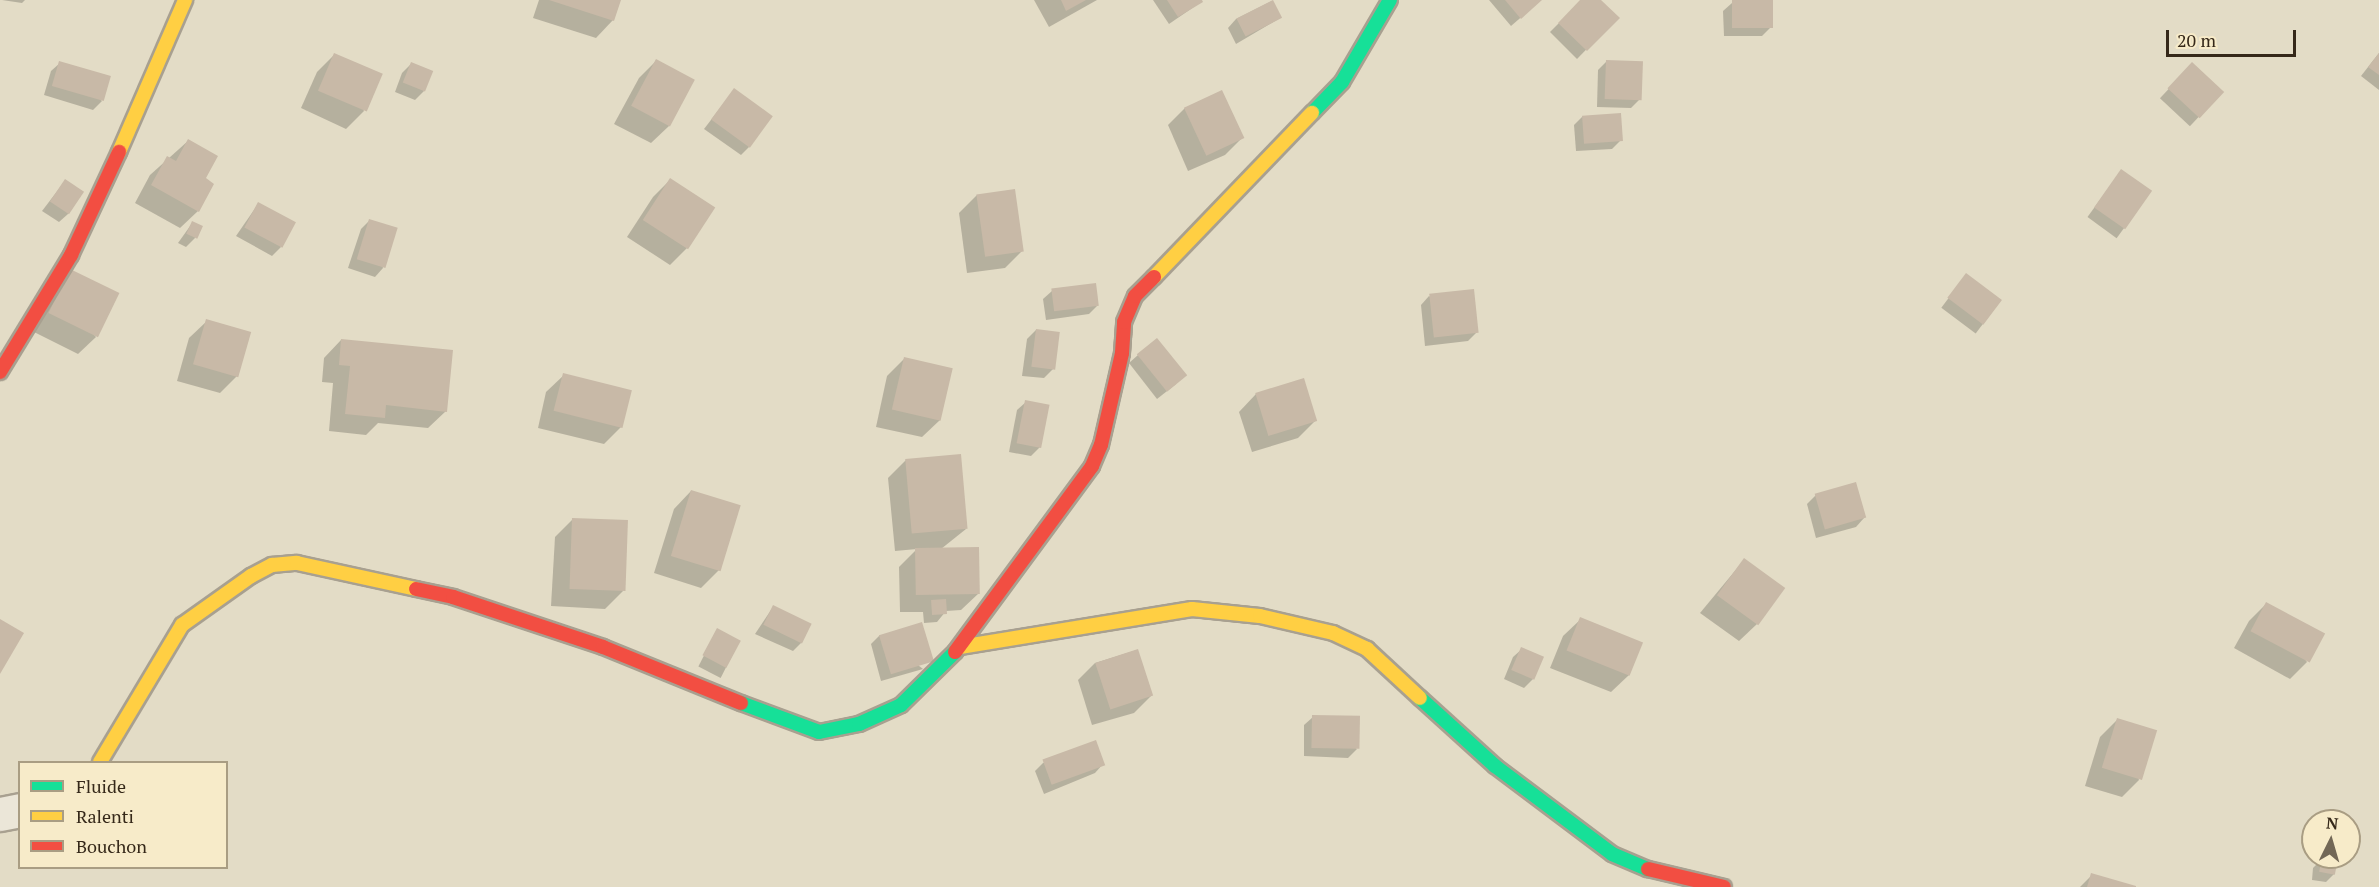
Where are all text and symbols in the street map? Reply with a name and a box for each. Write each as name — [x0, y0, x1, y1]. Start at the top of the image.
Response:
scale bar — [2169, 18, 2300, 56]
text: 20 m — [2177, 28, 2216, 52]
legend — [18, 761, 228, 869]
text: Fluide — [76, 774, 126, 798]
text: Ralenti — [76, 804, 134, 828]
north arrow — [2301, 809, 2361, 869]
text: N — [2325, 812, 2339, 835]
text: Bouchon — [76, 834, 147, 858]

